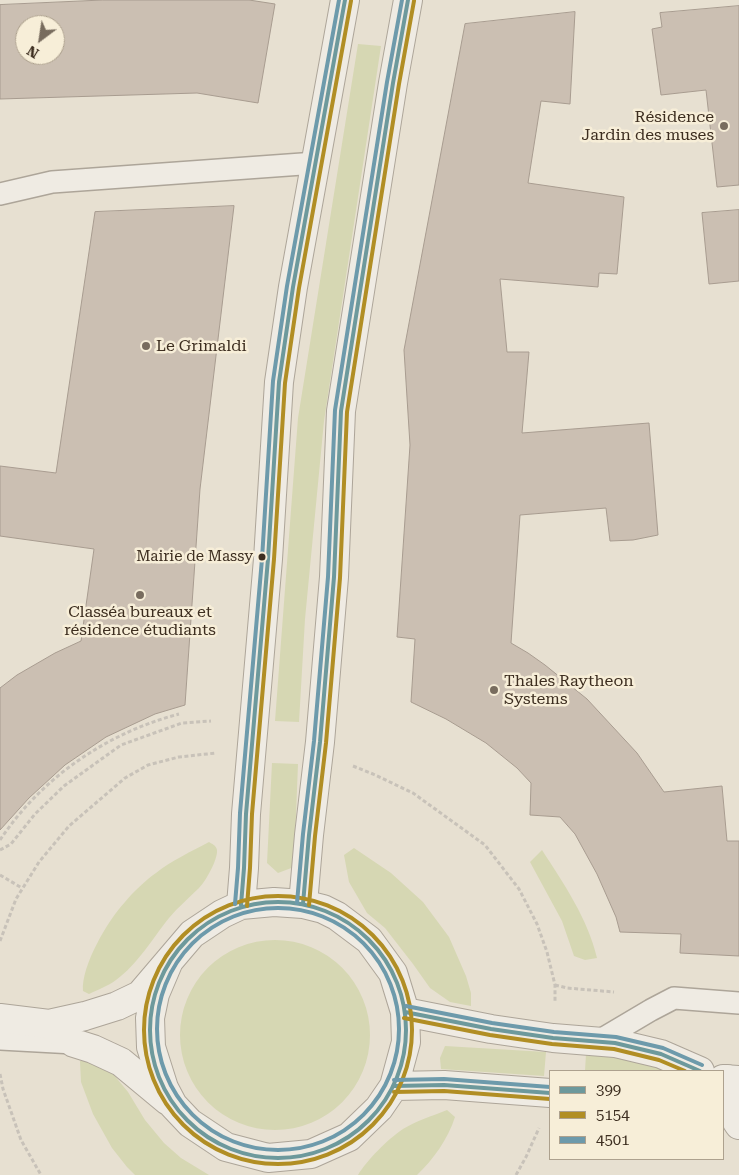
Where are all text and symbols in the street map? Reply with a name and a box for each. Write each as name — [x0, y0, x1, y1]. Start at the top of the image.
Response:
north arrow — [15, 15, 65, 65]
text: N — [24, 42, 42, 62]
place label: Résidence Jardin des muses — [582, 107, 714, 145]
marker: Résidence Jardin des muses — [718, 120, 730, 132]
place label: Le Grimaldi — [156, 336, 247, 356]
marker: Le Grimaldi — [140, 340, 152, 352]
place label: Mairie de Massy — [136, 548, 253, 566]
marker: Mairie de Massy — [257, 552, 267, 562]
marker: Classéa bureaux et résidence étudiants — [134, 589, 146, 601]
place label: Classéa bureaux et résidence étudiants — [64, 602, 216, 640]
place label: Thales Raytheon Systems — [504, 671, 634, 709]
marker: Thales Raytheon Systems — [488, 684, 500, 696]
legend — [549, 1070, 724, 1160]
text: 399 — [596, 1081, 621, 1099]
text: 5154 — [596, 1106, 630, 1124]
text: 4501 — [596, 1131, 630, 1149]

